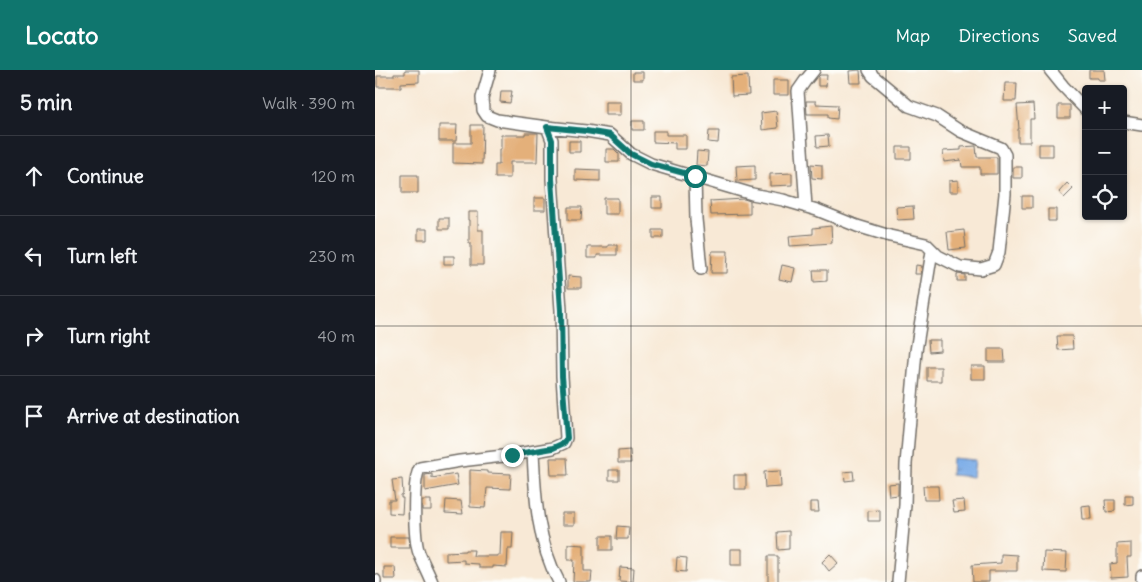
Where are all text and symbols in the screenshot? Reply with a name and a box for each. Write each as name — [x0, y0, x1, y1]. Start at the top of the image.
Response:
text: Locato — [25, 20, 99, 50]
text: Map — [895, 24, 930, 47]
text: Directions — [958, 24, 1040, 47]
text: Saved — [1068, 24, 1117, 47]
map controls — [1082, 85, 1127, 220]
button: + — [1082, 85, 1127, 130]
text: 5 min — [20, 89, 72, 116]
text: Walk · 390 m — [262, 93, 355, 113]
button: − — [1082, 130, 1127, 175]
icon: ahead — [20, 162, 48, 190]
text: Continue — [67, 164, 144, 188]
route start — [684, 165, 707, 188]
text: 120 m — [312, 166, 355, 186]
button: locate — [1082, 175, 1127, 220]
icon: left — [20, 242, 48, 270]
text: Turn left — [67, 244, 137, 268]
text: 230 m — [309, 246, 355, 266]
icon: right — [20, 322, 48, 350]
text: Turn right — [67, 324, 150, 348]
text: 40 m — [317, 326, 355, 346]
icon: arrive — [20, 402, 48, 430]
text: Arrive at destination — [67, 404, 240, 428]
route end — [501, 444, 524, 467]

